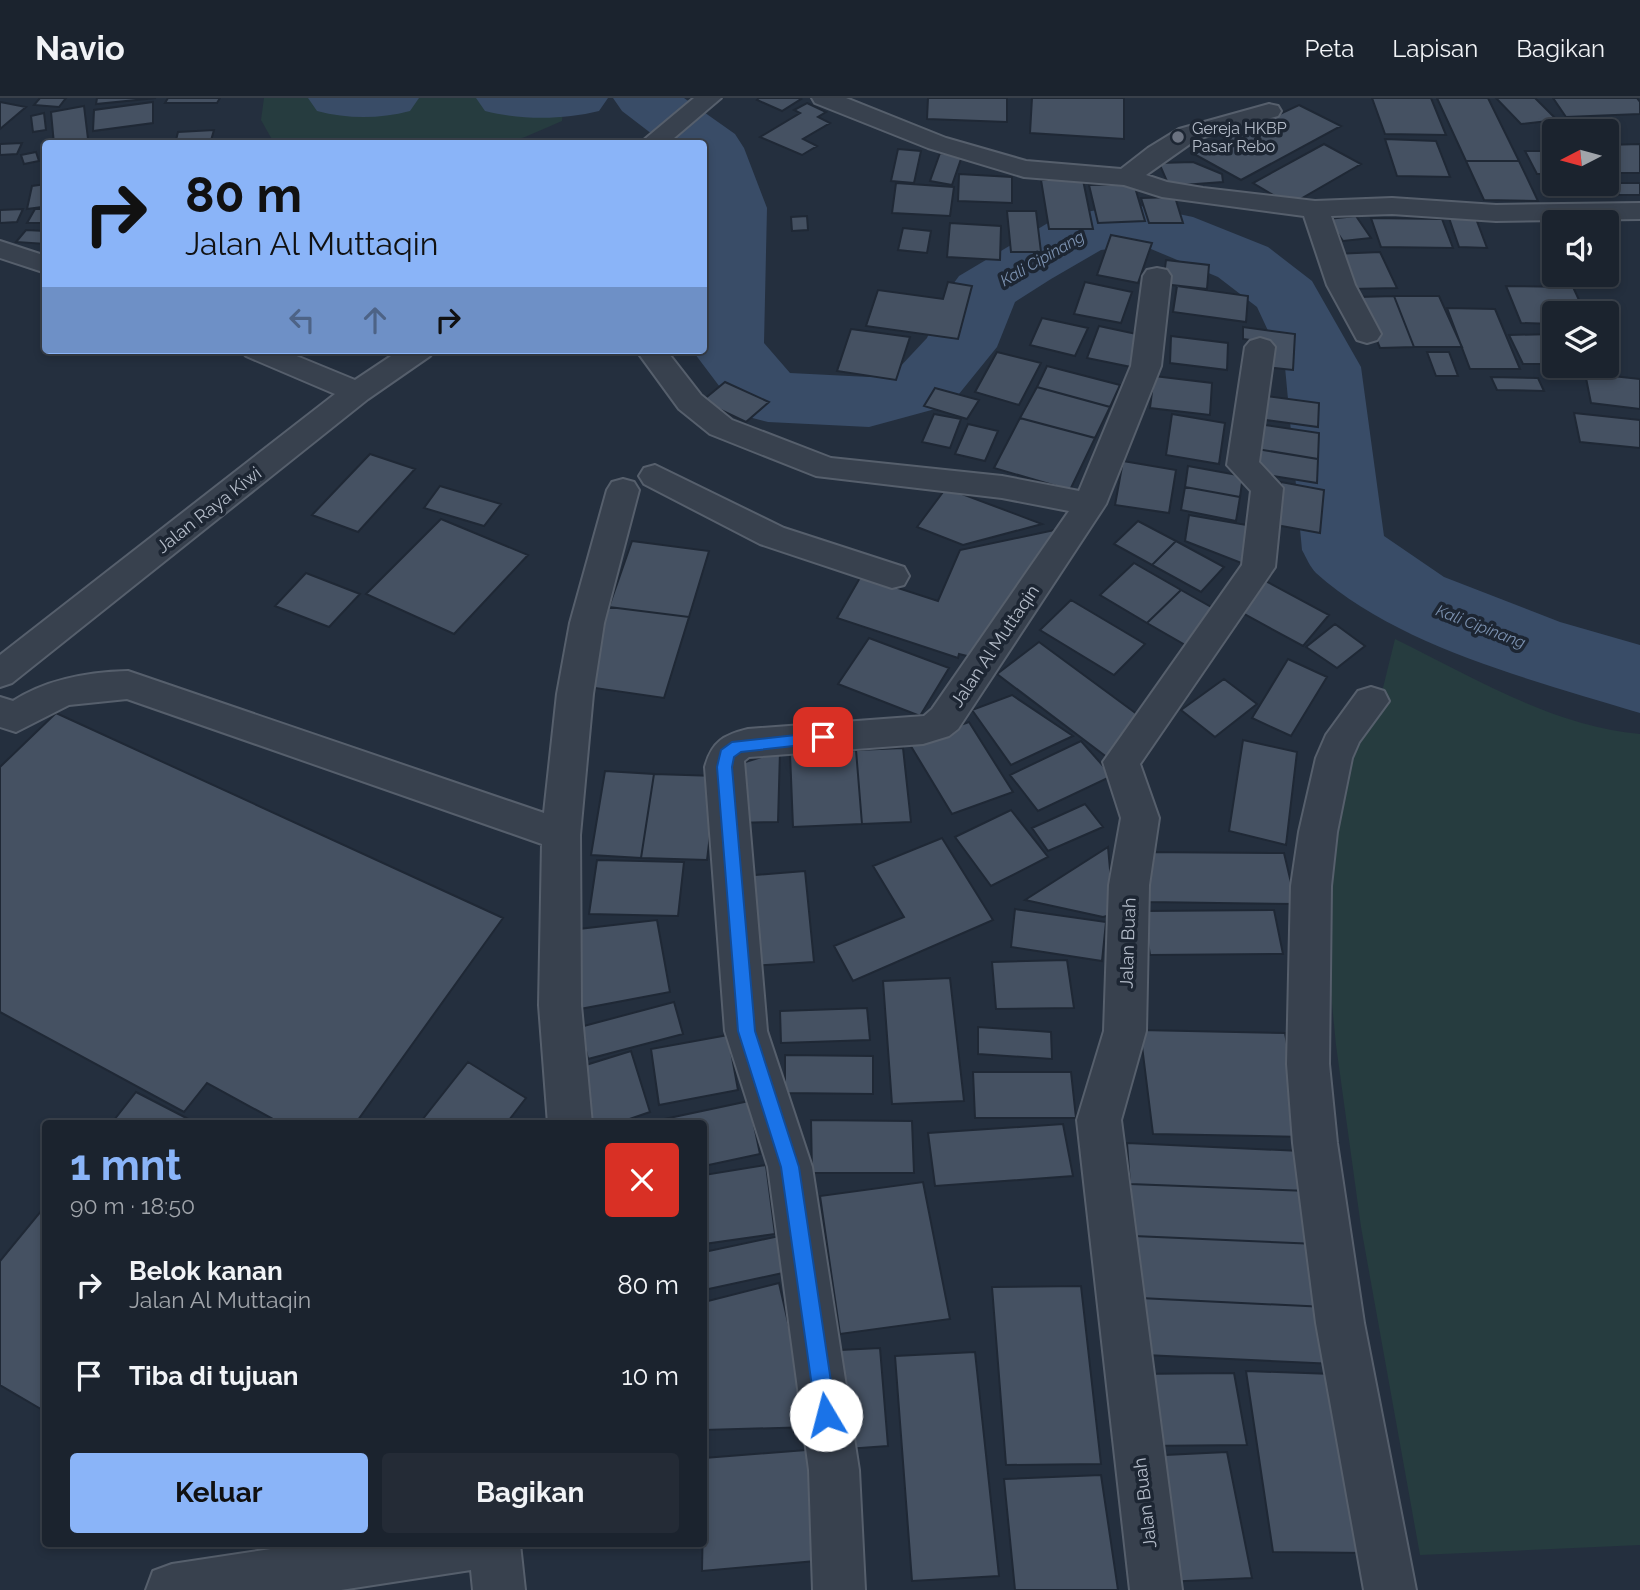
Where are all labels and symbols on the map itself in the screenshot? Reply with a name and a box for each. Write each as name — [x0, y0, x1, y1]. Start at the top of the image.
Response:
place label: Gereja HKBP Pasar Rebo — [1192, 119, 1287, 156]
north arrow — [1542, 119, 1619, 196]
marker: Gereja HKBP Pasar Rebo — [1170, 129, 1186, 145]
water label: Kali Cipinang — [997, 226, 1088, 290]
street label: Jalan Raya Kiwi — [152, 462, 265, 557]
street label: Jalan Al Muttaqin — [946, 581, 1043, 711]
water label: Kali Cipinang — [1433, 601, 1529, 652]
pin — [793, 707, 853, 767]
street label: Jalan Buah — [1115, 897, 1140, 989]
position arrow — [789, 1378, 863, 1452]
street label: Jalan Buah — [1129, 1457, 1160, 1550]

